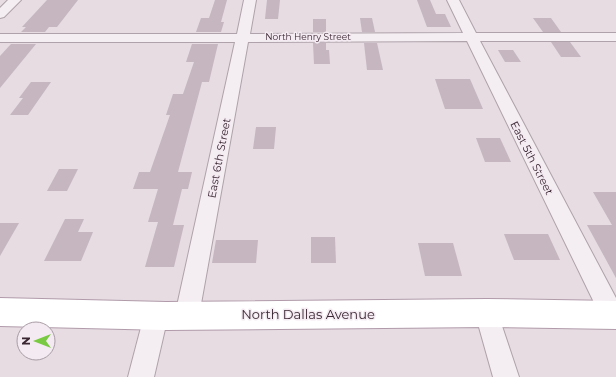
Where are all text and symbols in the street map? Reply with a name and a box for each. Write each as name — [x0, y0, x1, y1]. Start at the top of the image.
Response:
street label: North Henry Street — [265, 31, 351, 42]
street label: East 6th Street — [204, 116, 234, 199]
street label: East 5th Street — [507, 119, 557, 198]
street label: North Dallas Avenue — [241, 306, 375, 322]
north arrow — [16, 321, 56, 361]
text: N — [19, 337, 33, 345]

